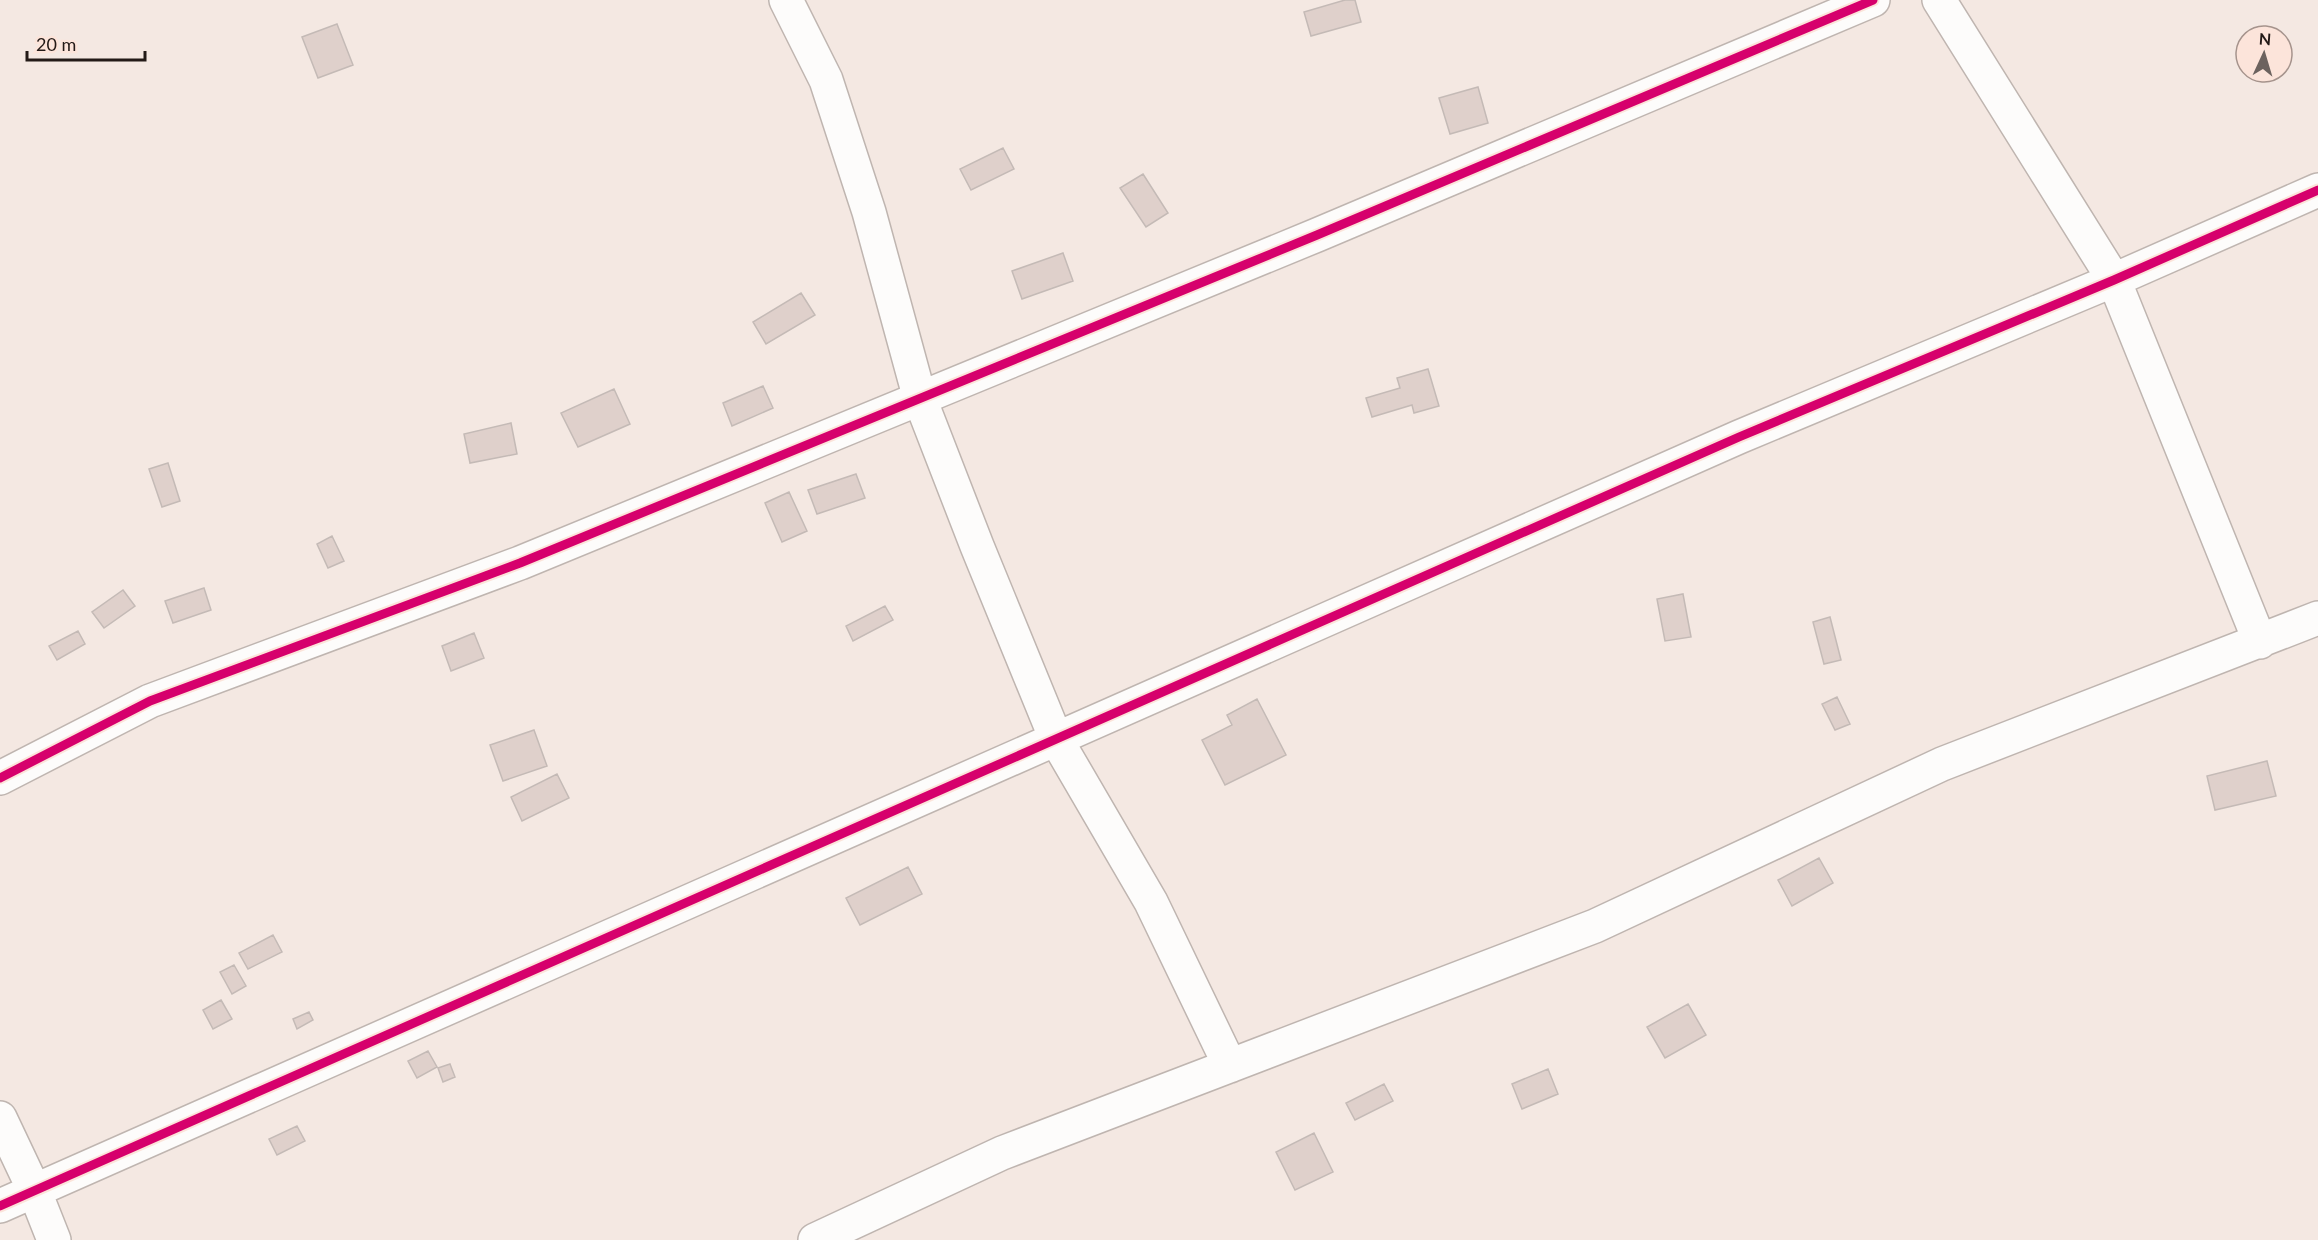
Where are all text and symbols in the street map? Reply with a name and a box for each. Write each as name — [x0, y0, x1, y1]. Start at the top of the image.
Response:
scale bar — [27, 24, 146, 62]
north arrow — [2234, 24, 2294, 84]
text: N — [2258, 29, 2272, 48]
text: 20 m — [36, 33, 76, 55]

